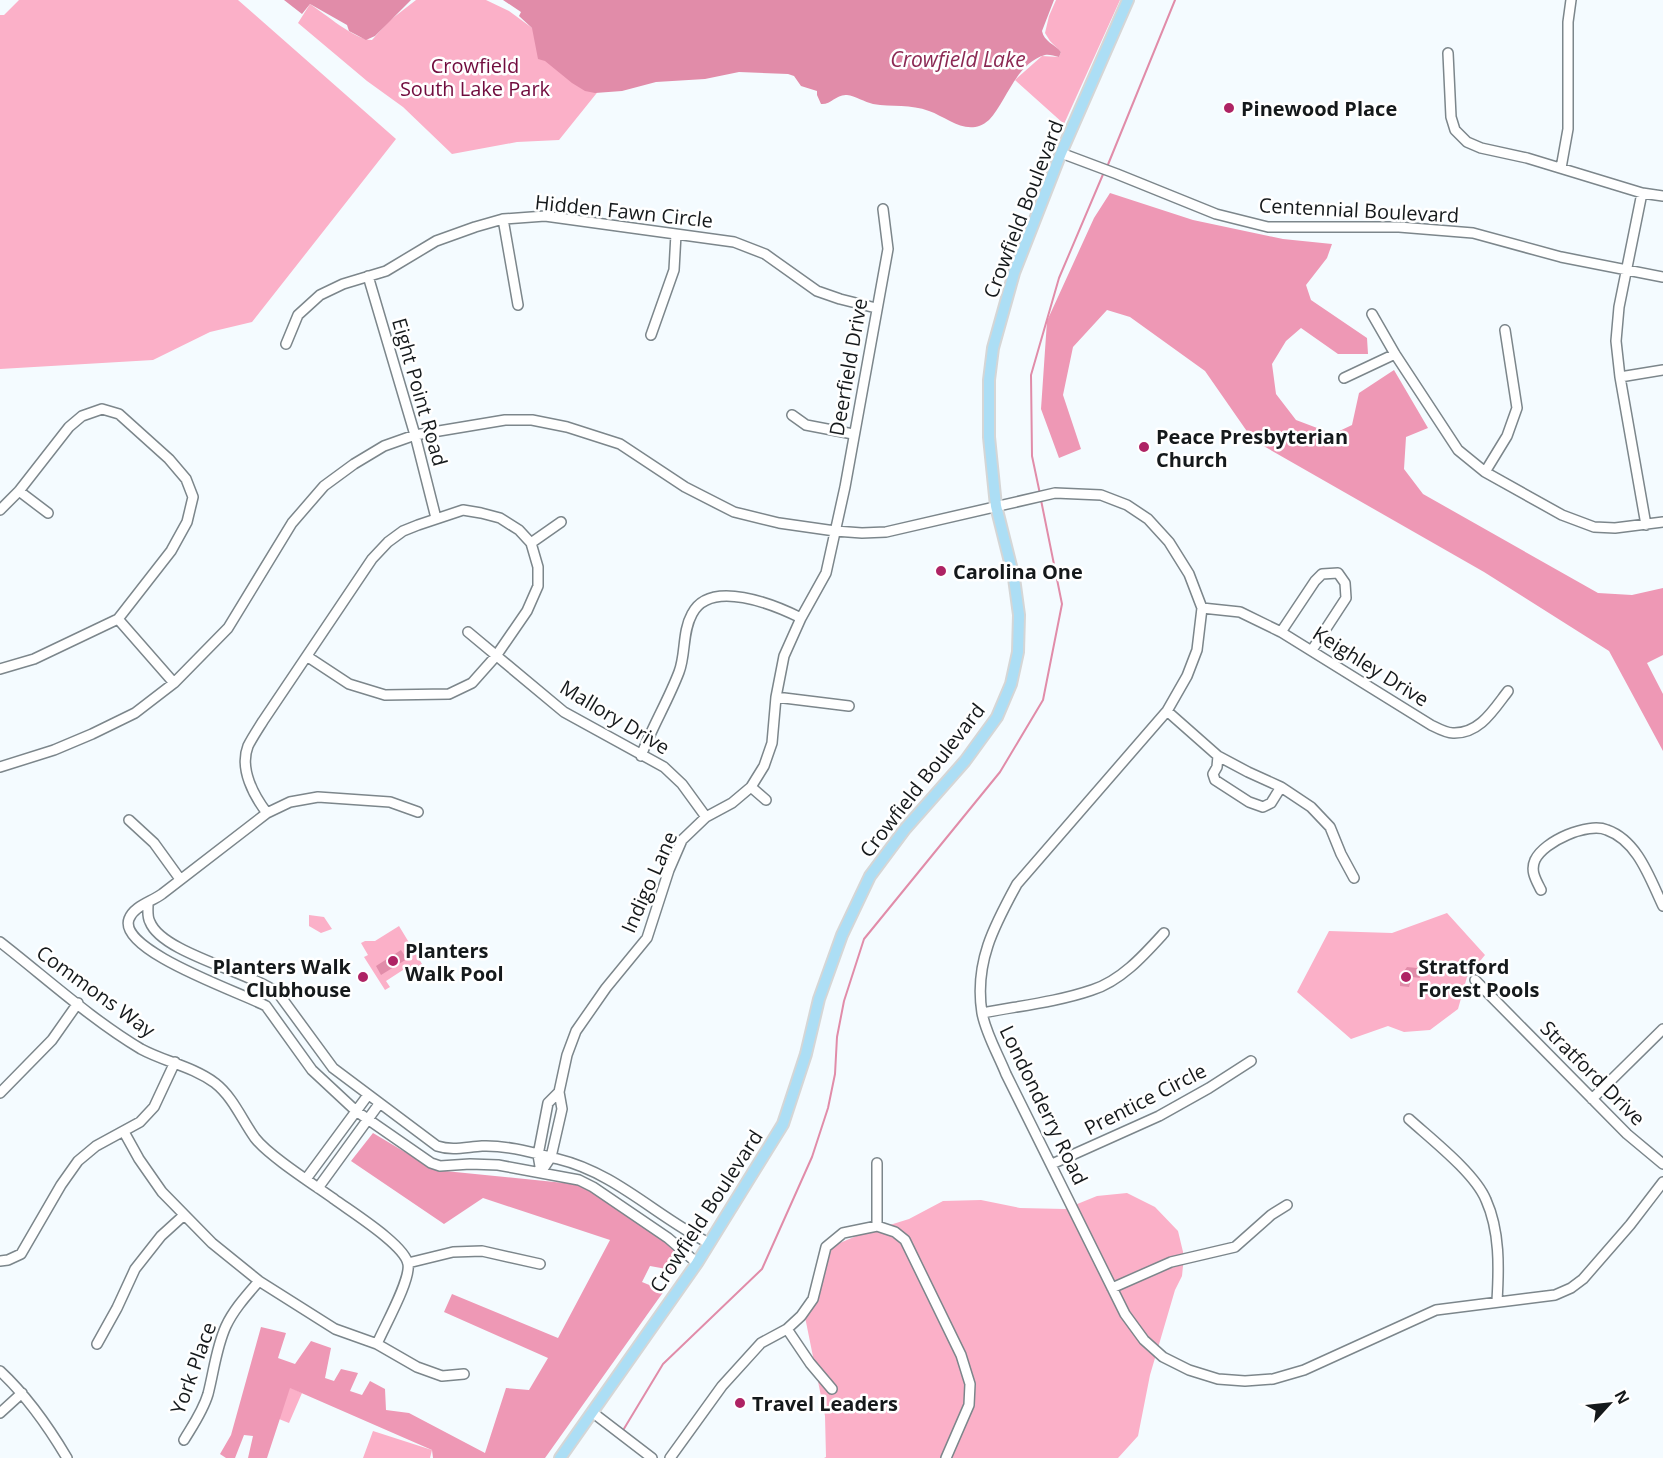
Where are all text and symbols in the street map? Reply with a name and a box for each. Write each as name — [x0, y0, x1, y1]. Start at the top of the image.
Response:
water label: Crowfield Lake — [890, 45, 1026, 73]
park label: Crowfield South Lake Park — [400, 52, 551, 102]
place label: Pinewood Place — [1241, 95, 1397, 122]
marker: Pinewood Place — [1222, 101, 1236, 115]
street label: Crowfield Boulevard — [977, 116, 1069, 302]
street label: Hidden Fawn Circle — [534, 188, 714, 234]
street label: Centennial Boulevard — [1258, 191, 1460, 229]
street label: Deerfield Drive — [823, 296, 873, 438]
street label: Eight Point Road — [386, 315, 454, 469]
place label: Peace Presbyterian Church — [1156, 423, 1348, 473]
marker: Peace Presbyterian Church — [1137, 440, 1151, 454]
place label: Carolina One — [953, 558, 1083, 585]
marker: Carolina One — [934, 564, 948, 578]
street label: Keighley Drive — [1308, 620, 1434, 712]
street label: Mallory Drive — [555, 674, 675, 760]
street label: Crowfield Boulevard — [853, 697, 991, 863]
street label: Indigo Lane — [615, 827, 683, 937]
place label: Planters Walk Pool — [405, 937, 504, 987]
street label: Commons Way — [31, 939, 161, 1044]
place label: Planters Walk Clubhouse — [212, 953, 352, 1003]
place label: Stratford Forest Pools — [1418, 953, 1540, 1003]
marker: Planters Walk Pool — [386, 954, 400, 968]
marker: Planters Walk Clubhouse — [356, 970, 370, 984]
marker: Stratford Forest Pools — [1399, 970, 1413, 984]
street label: Stratford Drive — [1535, 1015, 1651, 1131]
street label: Londonderry Road — [994, 1021, 1094, 1189]
street label: Prentice Circle — [1079, 1057, 1211, 1141]
street label: Crowfield Boulevard — [643, 1124, 769, 1298]
street label: York Place — [164, 1318, 222, 1418]
north arrow — [1579, 1374, 1639, 1434]
text: N — [1610, 1386, 1635, 1408]
place label: Travel Leaders — [752, 1390, 898, 1417]
marker: Travel Leaders — [733, 1396, 747, 1410]

